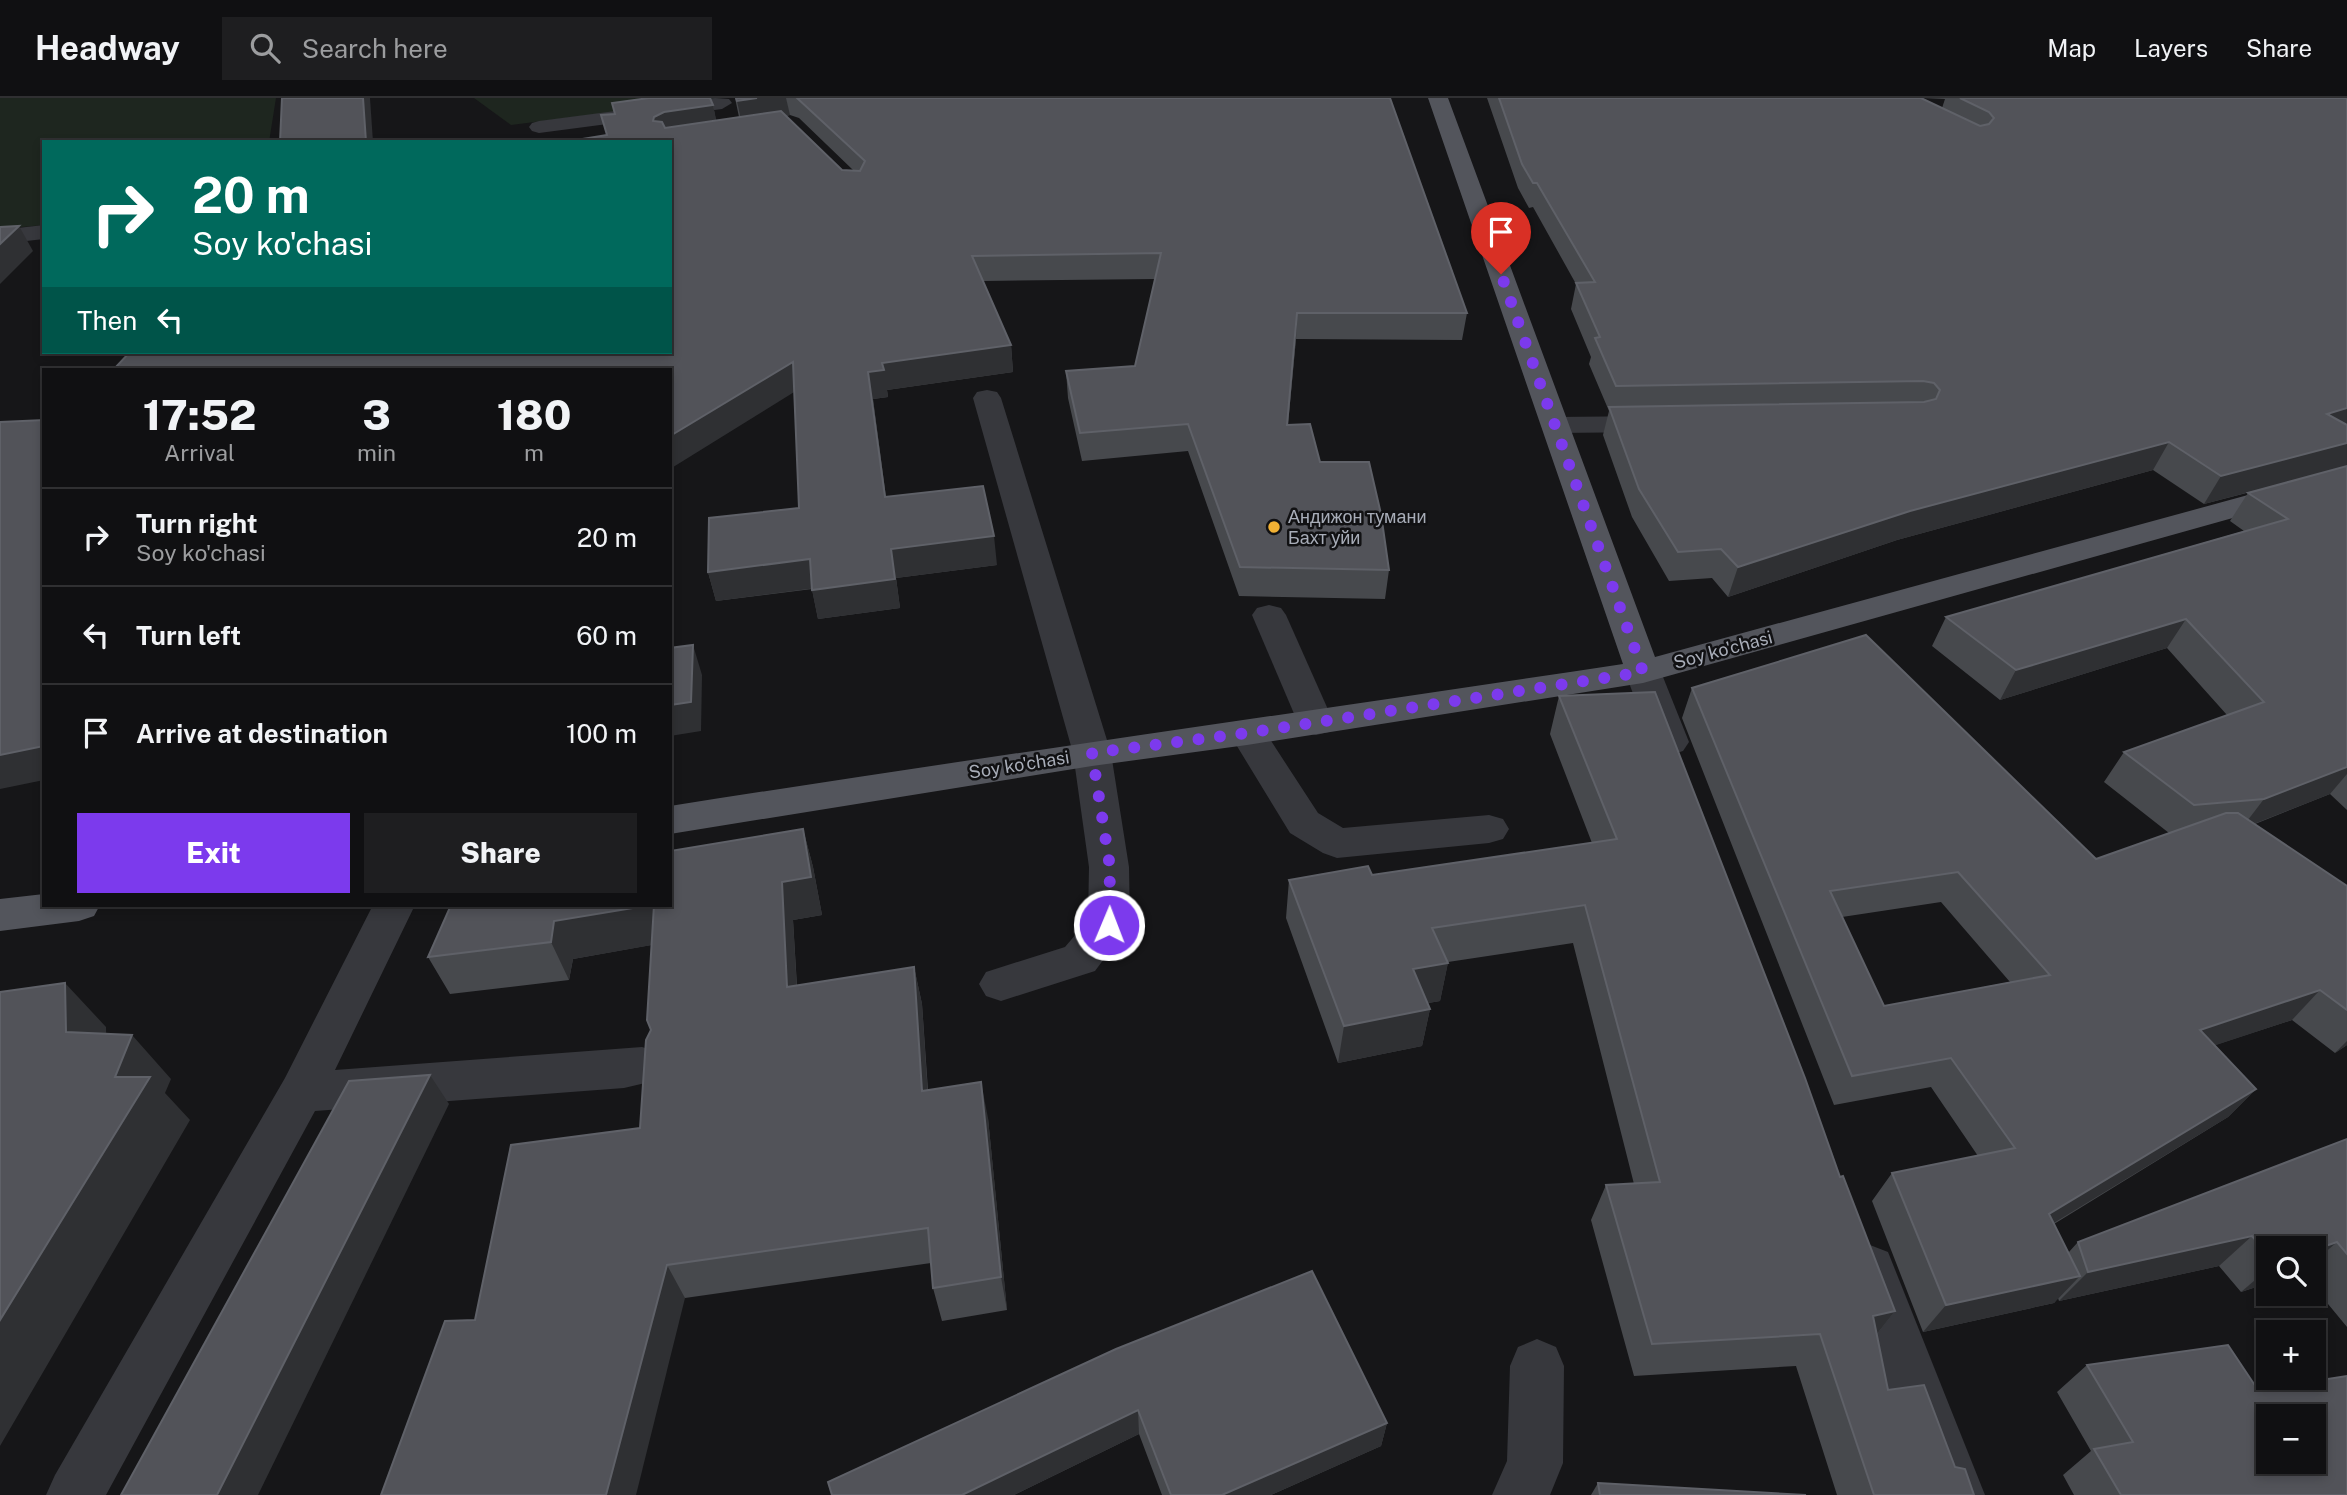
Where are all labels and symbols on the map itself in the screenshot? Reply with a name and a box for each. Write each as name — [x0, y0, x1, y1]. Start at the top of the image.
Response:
pin — [1471, 202, 1531, 274]
place label: Андижон тумани Бахт уйи — [1288, 506, 1427, 548]
marker: Андижон тумани Бахт уйи — [1266, 519, 1282, 535]
street label: Soy ko'chasi — [1671, 626, 1775, 673]
street label: Soy ko'chasi — [967, 746, 1071, 783]
position arrow — [1072, 888, 1146, 962]

